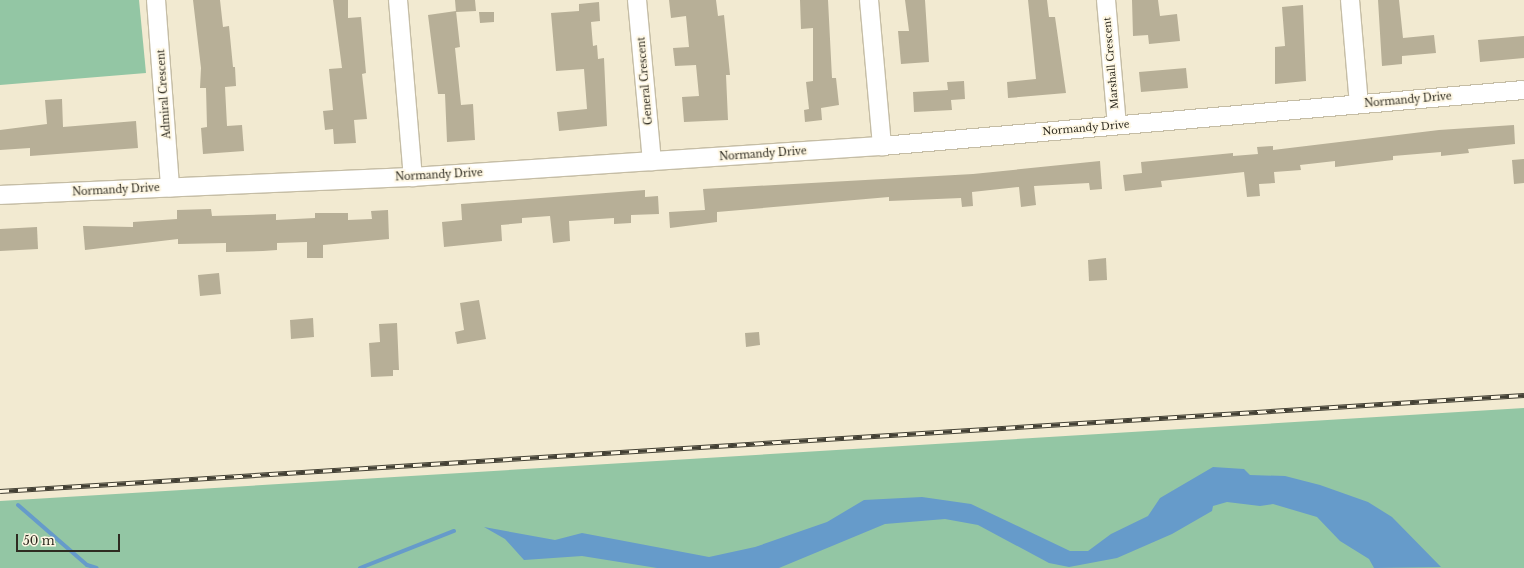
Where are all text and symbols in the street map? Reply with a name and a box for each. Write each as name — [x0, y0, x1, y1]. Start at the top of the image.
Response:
street label: Marshall Crescent — [1101, 17, 1121, 109]
street label: General Crescent — [635, 37, 655, 125]
street label: Admiral Crescent — [155, 49, 173, 139]
street label: Normandy Drive — [1364, 90, 1452, 110]
street label: Normandy Drive — [1042, 118, 1130, 138]
street label: Normandy Drive — [719, 145, 807, 163]
street label: Normandy Drive — [395, 167, 483, 183]
street label: Normandy Drive — [72, 182, 160, 198]
scale bar — [18, 526, 122, 552]
text: 50 m — [23, 533, 55, 548]

